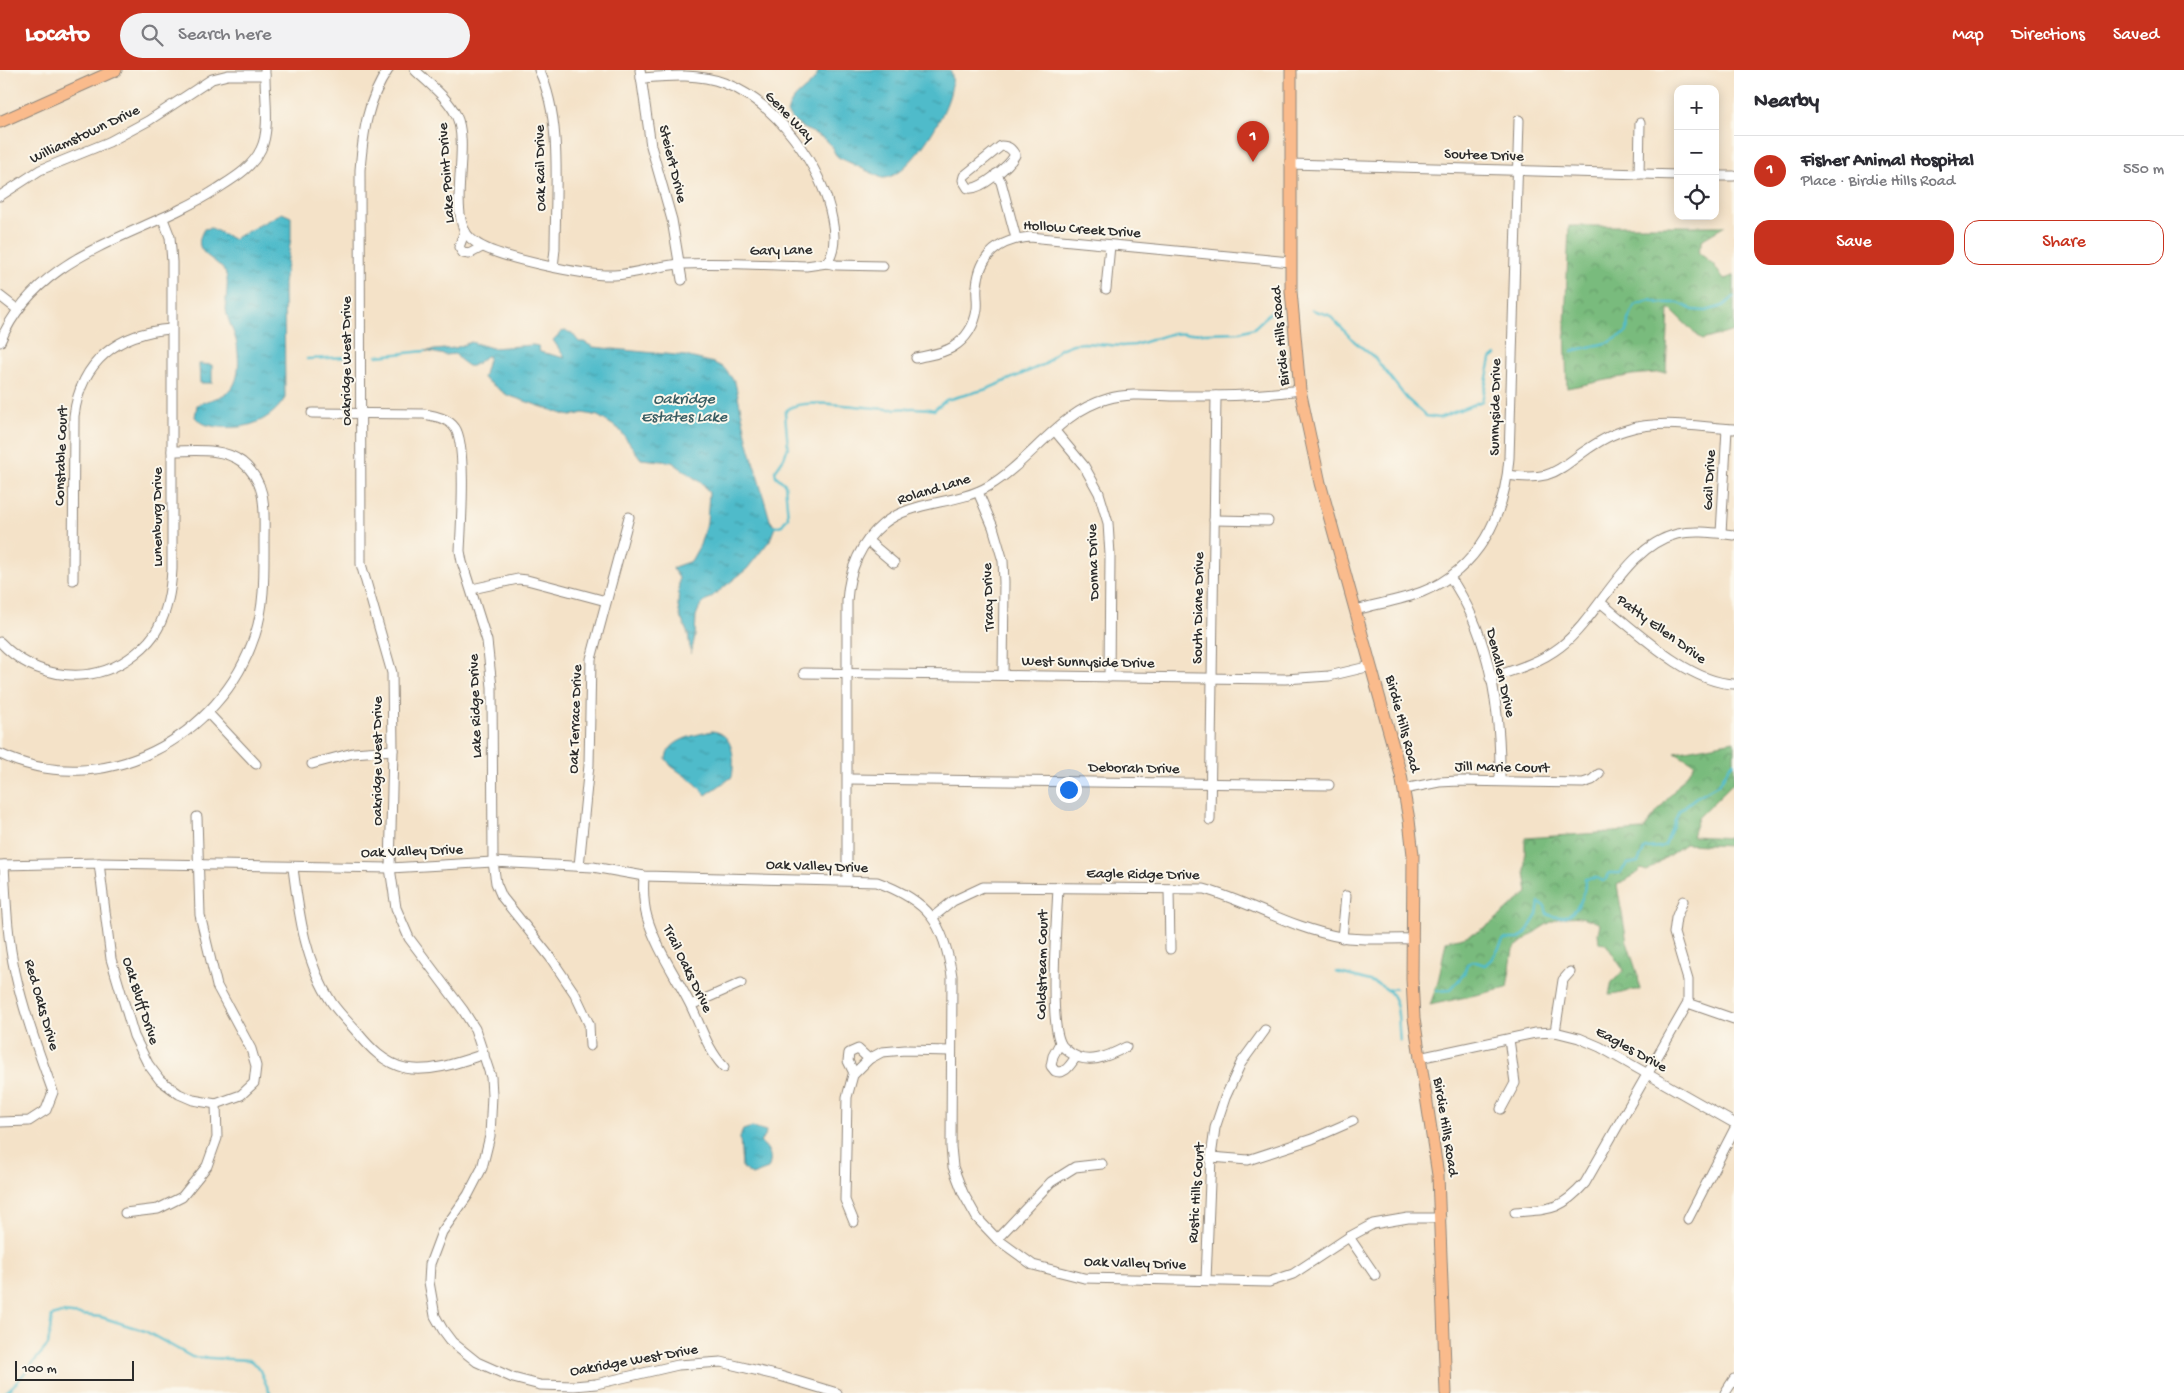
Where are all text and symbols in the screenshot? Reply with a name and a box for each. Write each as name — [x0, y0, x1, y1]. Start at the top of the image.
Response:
search box — [120, 13, 470, 58]
text: Locato — [25, 21, 90, 50]
icon: search — [138, 21, 166, 49]
text: Search here — [178, 24, 272, 47]
text: Map — [1952, 25, 1984, 46]
text: Directions — [2012, 25, 2085, 46]
text: Saved — [2113, 25, 2159, 46]
map controls — [1674, 85, 1719, 220]
button: + — [1674, 85, 1719, 130]
street label: Gene Way — [760, 88, 818, 147]
text: Nearby — [1754, 90, 1819, 115]
street label: Williamstown Drive — [27, 102, 143, 168]
pin: 1 — [1237, 121, 1269, 162]
street label: Lake Point Drive — [434, 122, 459, 224]
street label: Steiert Drive — [654, 123, 690, 205]
street label: Oak Rail Drive — [531, 124, 551, 211]
button: − — [1674, 130, 1719, 175]
street label: Soutee Drive — [1444, 146, 1524, 166]
text: Fisher Animal Hospital — [1801, 150, 1974, 173]
text: 1 — [1767, 161, 1773, 180]
text: 550 m — [2123, 161, 2164, 180]
text: Place · Birdie Hills Road — [1801, 173, 1955, 192]
button: locate — [1674, 175, 1719, 220]
street label: Hollow Creek Drive — [1023, 217, 1142, 243]
button: Save — [1754, 220, 1954, 265]
button: Share — [1964, 220, 2164, 265]
street label: Gary Lane — [749, 241, 813, 261]
street label: Birdie Hills Road — [1268, 284, 1294, 388]
street label: Oakridge West Drive — [338, 296, 356, 426]
street label: Sunnyside Drive — [1486, 358, 1506, 456]
water label: Oakridge Estates Lake — [641, 391, 728, 428]
street label: Constable Court — [51, 404, 73, 506]
street label: Gail Drive — [1699, 449, 1721, 511]
street label: Lunenburg Drive — [149, 467, 167, 567]
street label: Roland Lane — [895, 470, 973, 510]
street label: Donna Drive — [1084, 523, 1104, 601]
street label: South Diane Drive — [1189, 552, 1209, 664]
street label: Tracy Drive — [979, 562, 999, 632]
street label: Patty Ellen Drive — [1612, 591, 1710, 669]
street label: Denallen Drive — [1481, 626, 1519, 719]
street label: Lake Ridge Drive — [465, 653, 487, 758]
street label: West Sunnyside Drive — [1021, 653, 1155, 673]
street label: Oak Terrace Drive — [565, 664, 587, 774]
street label: Birdie Hills Road — [1380, 672, 1424, 776]
street label: Oakridge West Drive — [369, 696, 387, 826]
street label: Jill Marie Court — [1455, 758, 1551, 778]
street label: Deborah Drive — [1087, 759, 1180, 779]
your location — [1056, 777, 1082, 803]
street label: Oak Valley Drive — [361, 841, 464, 863]
street label: Oak Valley Drive — [766, 856, 869, 878]
street label: Eagle Ridge Drive — [1086, 865, 1200, 885]
street label: Coldstream Court — [1033, 908, 1053, 1020]
street label: Trail Oaks Drive — [658, 921, 716, 1016]
street label: Oak Bluff Drive — [117, 955, 163, 1047]
street label: Red Oaks Drive — [19, 957, 63, 1053]
street label: Eagles Drive — [1592, 1023, 1670, 1077]
street label: Birdie Hills Road — [1428, 1075, 1462, 1179]
street label: Rustic Hills Court — [1185, 1140, 1210, 1244]
street label: Oak Valley Drive — [1084, 1253, 1187, 1275]
street label: Oakridge West Drive — [569, 1341, 700, 1381]
scale bar — [15, 1358, 134, 1381]
text: 100 m — [22, 1361, 57, 1378]

